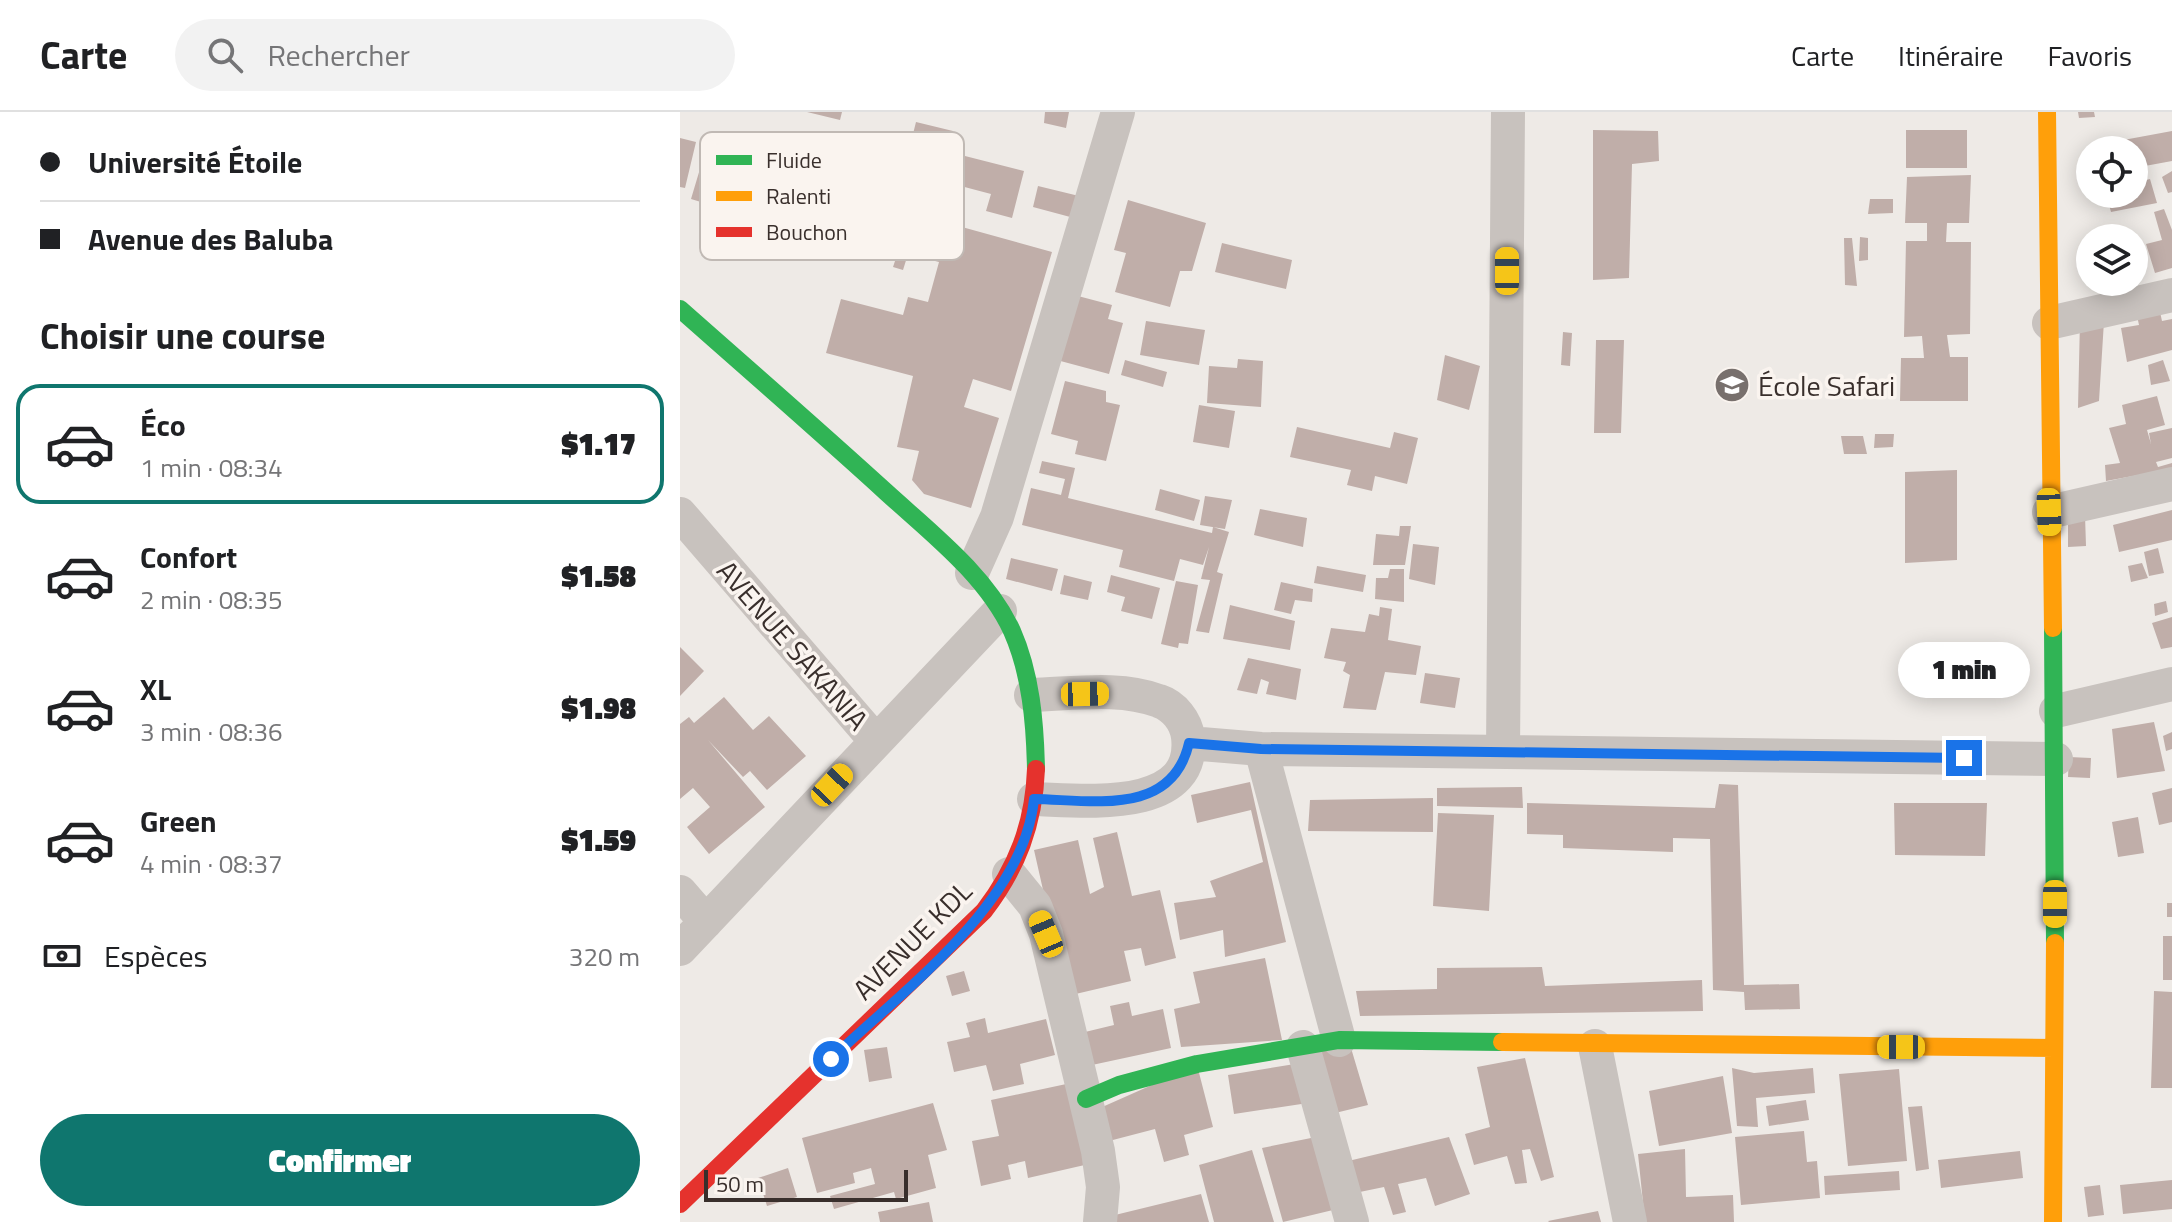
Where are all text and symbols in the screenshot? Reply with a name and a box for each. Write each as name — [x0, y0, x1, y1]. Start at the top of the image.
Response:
search box — [175, 19, 735, 91]
text: Carte — [40, 26, 127, 84]
text: Rechercher — [267, 32, 410, 78]
icon: search — [203, 33, 247, 77]
text: Carte — [1791, 34, 1854, 77]
text: Itinéraire — [1898, 34, 2003, 77]
text: Favoris — [2047, 34, 2132, 77]
legend — [700, 132, 964, 260]
map controls — [2076, 136, 2148, 296]
button: locate — [2076, 136, 2148, 208]
text: Université Étoile — [88, 139, 302, 185]
text: Fluide — [766, 143, 822, 177]
text: Ralenti — [766, 179, 831, 213]
text: Bouchon — [766, 215, 848, 249]
text: Avenue des Baluba — [88, 216, 333, 262]
button: layers — [2076, 224, 2148, 296]
car — [1495, 247, 1519, 295]
text: Choisir une course — [40, 308, 325, 363]
place label: École Safari — [1758, 364, 1895, 407]
school or university icon: École Safari — [1713, 366, 1751, 404]
text: Éco — [140, 402, 186, 448]
icon: car — [44, 408, 116, 480]
text: $1.17 — [562, 421, 636, 467]
text: 1 min · 08:34 — [140, 448, 283, 487]
car — [2036, 488, 2062, 536]
text: Confort — [140, 534, 237, 580]
icon: car — [44, 540, 116, 612]
street label: AVENUE SAKANIA — [707, 551, 879, 740]
text: $1.58 — [562, 553, 636, 599]
text: 2 min · 08:35 — [140, 580, 283, 619]
callout: 1 min — [1898, 642, 2030, 698]
text: 1 min — [1932, 650, 1996, 689]
text: XL — [140, 666, 171, 712]
icon: car — [44, 672, 116, 744]
car — [1061, 682, 1109, 706]
text: $1.98 — [562, 685, 636, 731]
text: 3 min · 08:36 — [140, 712, 283, 751]
route end — [1946, 740, 1982, 776]
car — [807, 759, 857, 811]
text: Green — [140, 798, 217, 844]
icon: car — [44, 804, 116, 876]
text: $1.59 — [562, 817, 636, 863]
text: 4 min · 08:37 — [140, 844, 283, 883]
street label: AVENUE KDL — [842, 870, 982, 1010]
car — [2043, 880, 2067, 928]
car — [1026, 907, 1066, 961]
text: Espèces — [104, 933, 208, 979]
icon: cash — [40, 934, 84, 978]
text: 320 m — [569, 937, 640, 976]
car — [1877, 1035, 1925, 1059]
route start — [813, 1041, 849, 1077]
button: Confirmer — [40, 1114, 640, 1206]
scale bar — [704, 1166, 908, 1202]
text: 50 m — [716, 1167, 764, 1201]

